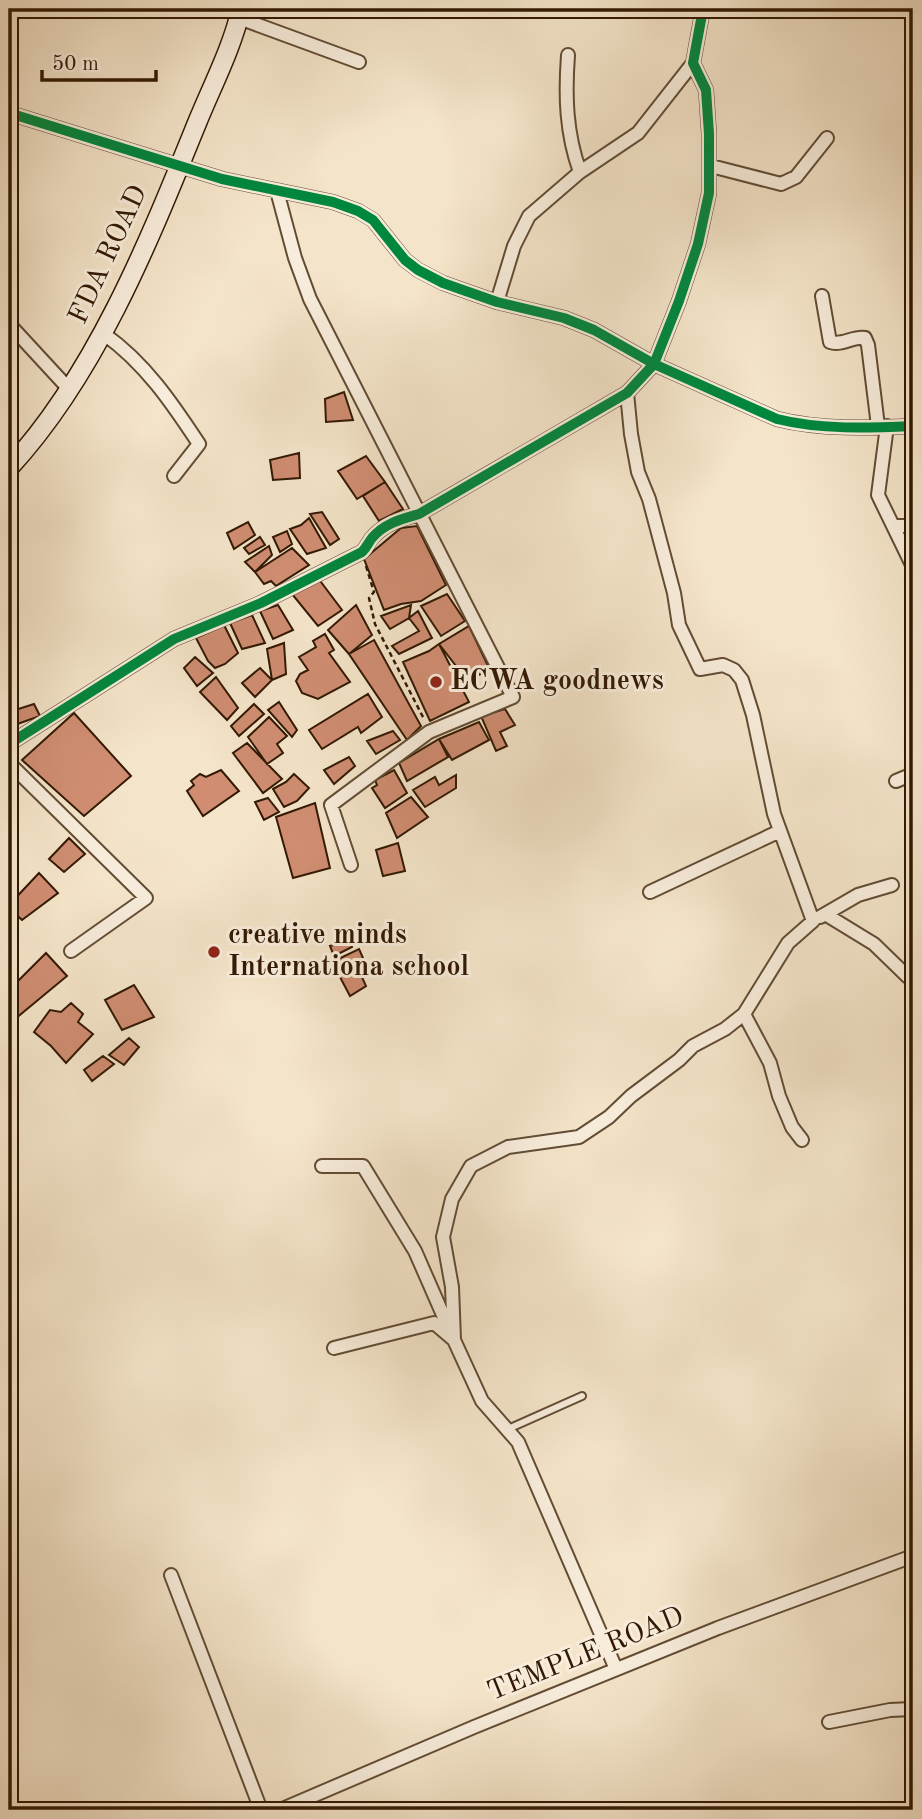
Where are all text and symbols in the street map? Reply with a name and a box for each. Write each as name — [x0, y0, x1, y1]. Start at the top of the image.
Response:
scale bar — [42, 38, 156, 82]
text: 50 m — [52, 54, 99, 75]
street label: FDA ROAD — [65, 181, 153, 329]
place label: ECWA goodnews — [450, 668, 664, 696]
marker: ECWA goodnews — [428, 674, 444, 690]
place label: creative minds Internationa school — [228, 922, 470, 982]
marker: creative minds Internationa school — [206, 944, 222, 960]
street label: TEMPLE ROAD — [484, 1603, 688, 1707]

